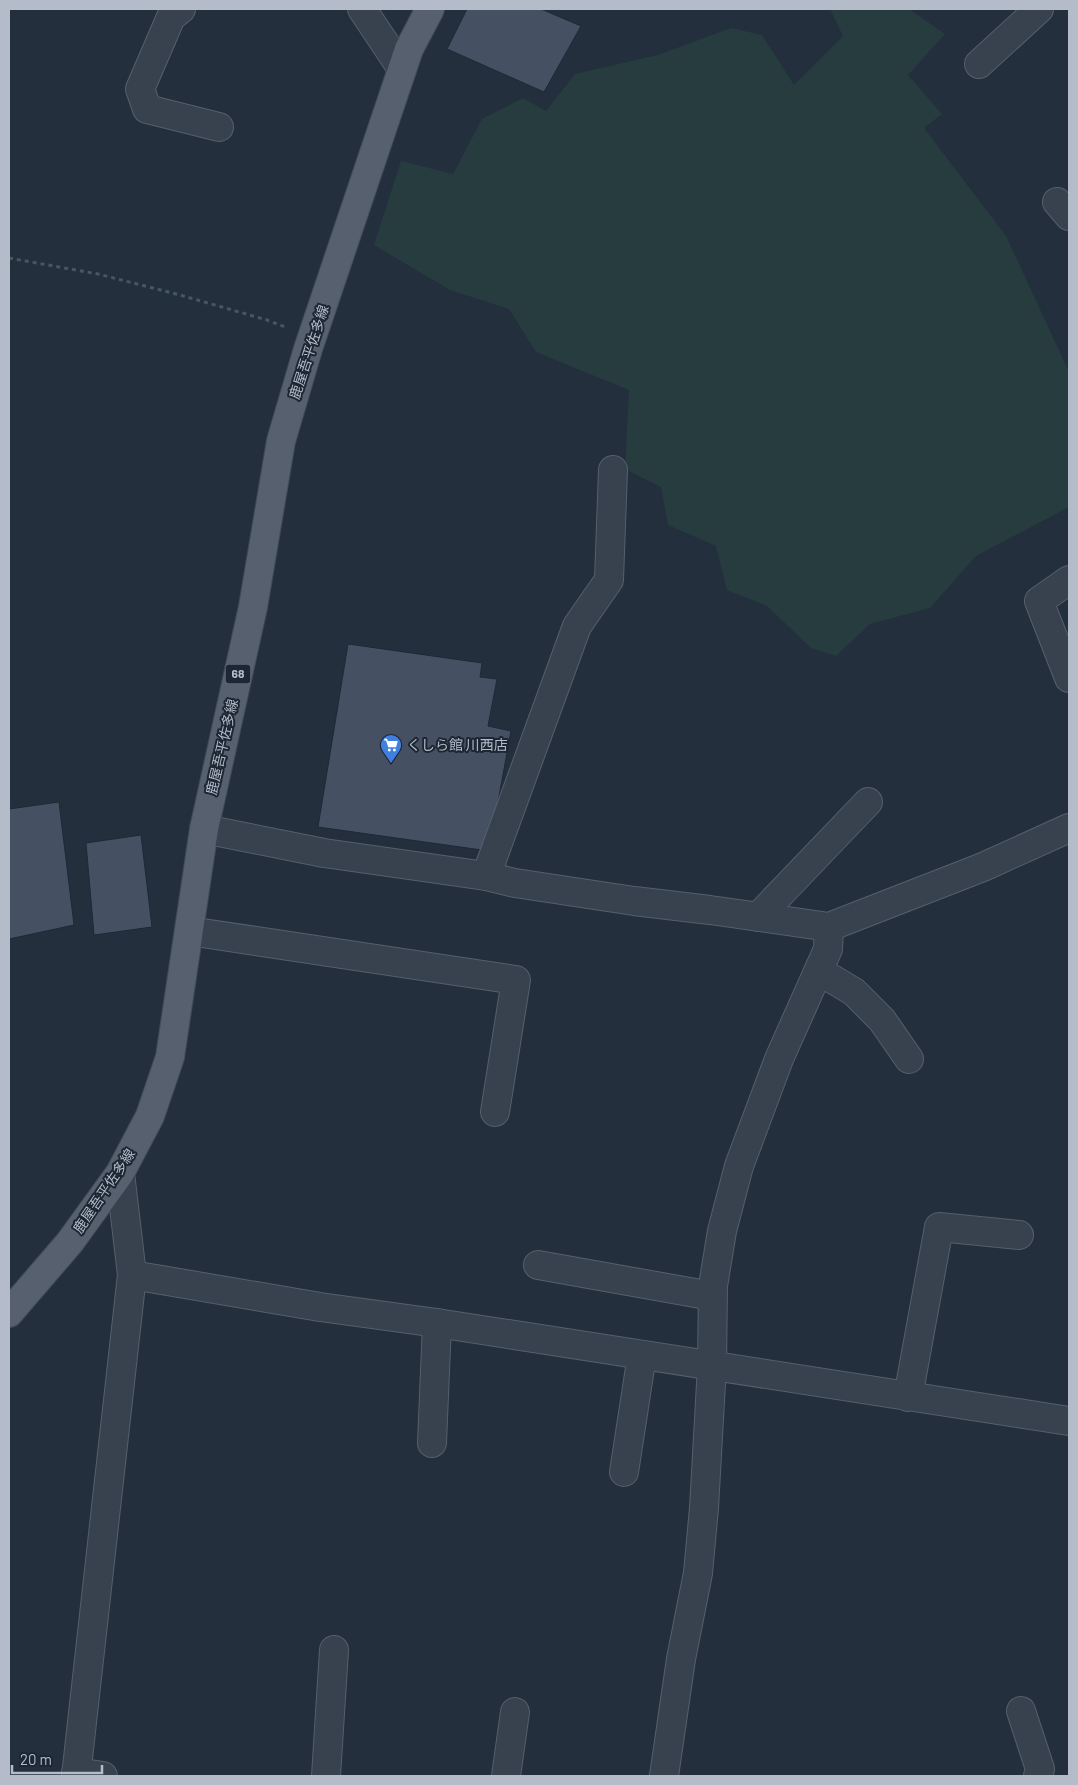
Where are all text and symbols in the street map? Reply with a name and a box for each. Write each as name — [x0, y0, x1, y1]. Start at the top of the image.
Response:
street label: 鹿屋吾平佐多線 — [285, 303, 332, 401]
road number: 68 — [226, 664, 250, 684]
street label: 鹿屋吾平佐多線 — [202, 697, 241, 797]
supermarket icon: くしら館 川西店 — [379, 733, 403, 764]
place label: くしら館 川西店 — [407, 736, 508, 753]
street label: 鹿屋吾平佐多線 — [69, 1145, 138, 1236]
scale bar — [12, 1742, 102, 1774]
text: 20 m — [20, 1750, 52, 1768]

